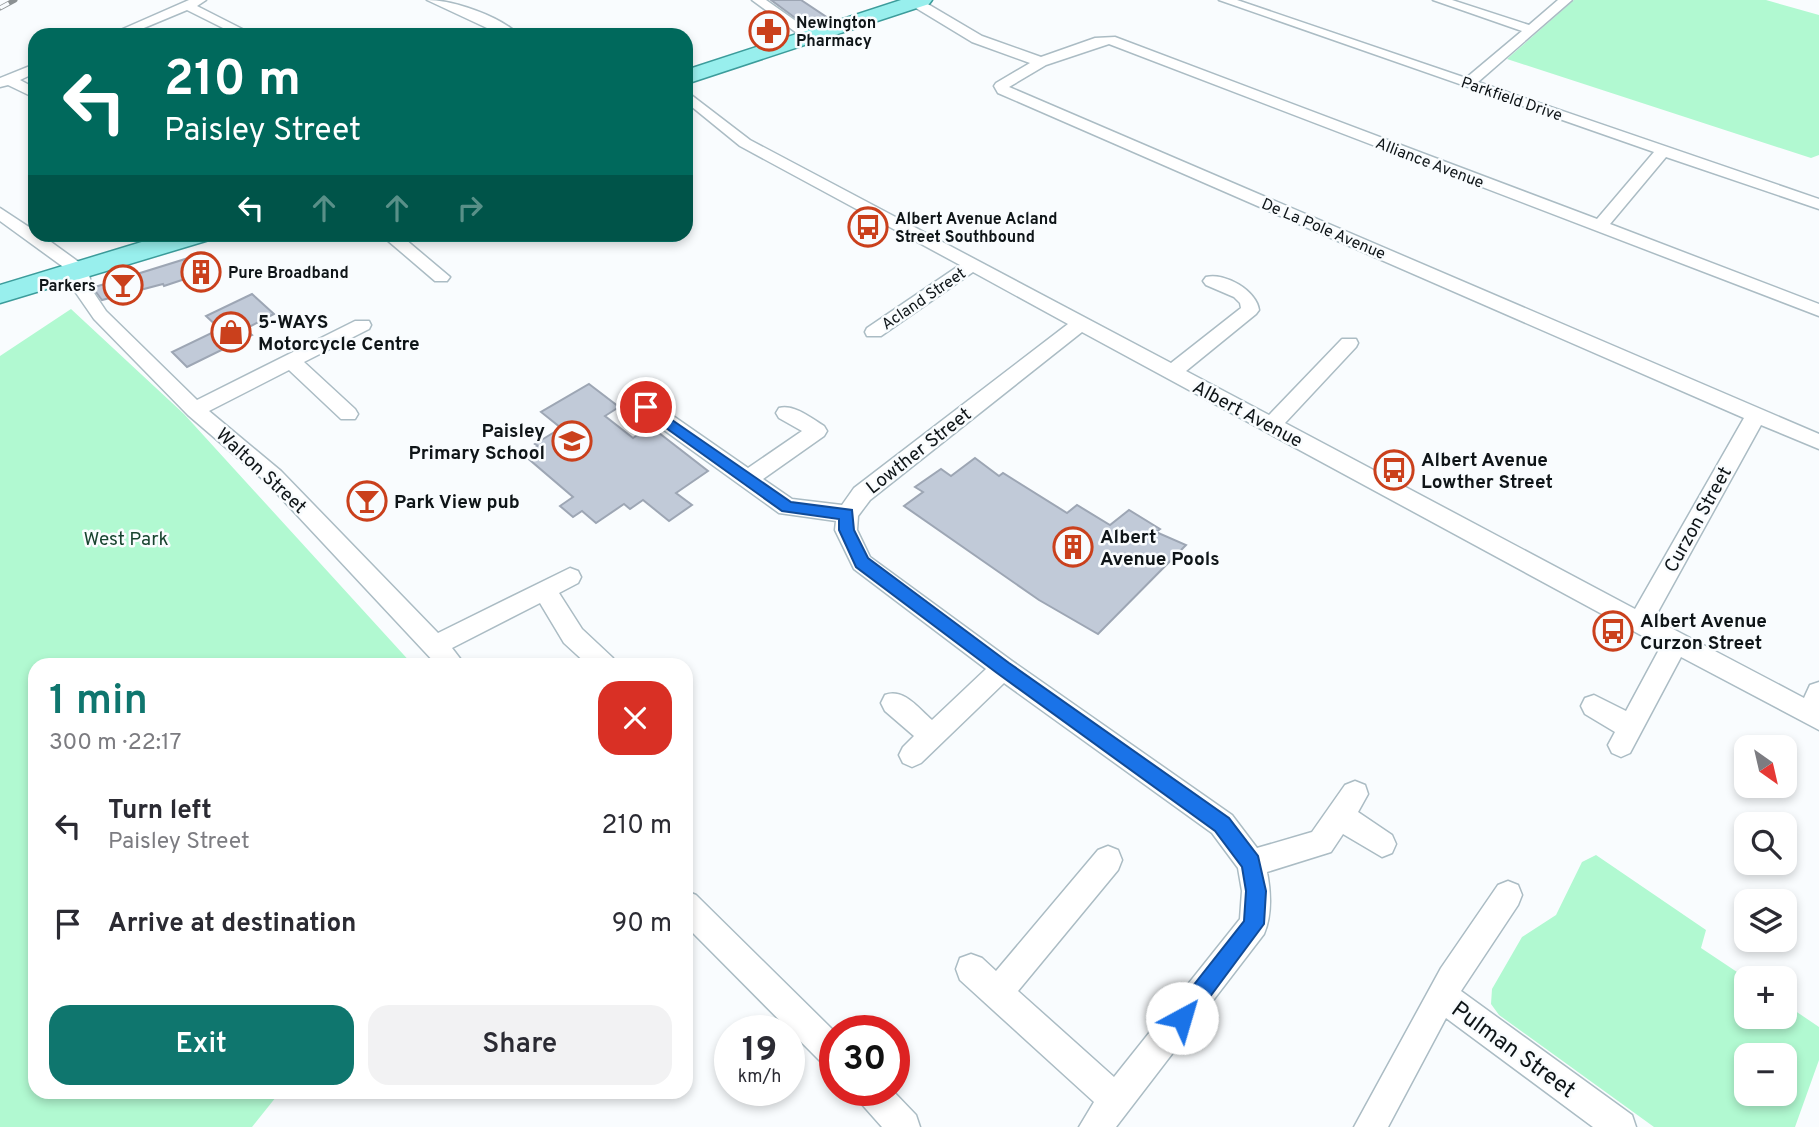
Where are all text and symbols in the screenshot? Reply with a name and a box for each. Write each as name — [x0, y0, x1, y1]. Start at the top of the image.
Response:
pharmacy icon: Newington Pharmacy — [748, 10, 790, 52]
place label: Newington Pharmacy — [796, 14, 876, 52]
text: 210 m — [164, 51, 301, 113]
icon: left — [49, 56, 140, 147]
street label: Parkfield Drive — [1458, 73, 1565, 127]
text: Paisley Street — [164, 112, 361, 152]
street label: Alliance Avenue — [1372, 134, 1486, 194]
icon: left — [232, 189, 270, 227]
icon: ahead — [305, 189, 343, 227]
icon: ahead — [378, 189, 416, 227]
icon: right — [451, 189, 489, 227]
street label: De La Pole Avenue — [1258, 195, 1388, 265]
bus stop icon: Albert Avenue Acland Street Southbound — [847, 206, 889, 248]
place label: Albert Avenue Acland Street Southbound — [895, 210, 1058, 248]
building icon: Pure Broadband — [180, 251, 222, 293]
bar icon: Parkers — [102, 264, 144, 306]
place label: Pure Broadband — [228, 264, 349, 284]
street label: Acland Street — [878, 264, 970, 335]
place label: Parkers — [39, 277, 96, 297]
shop icon: 5-WAYS Motorcycle Centre — [210, 311, 252, 353]
place label: 5-WAYS Motorcycle Centre — [258, 311, 420, 357]
street label: Albert Avenue — [1188, 376, 1306, 454]
pin — [616, 377, 676, 437]
icon: arrive — [627, 388, 665, 426]
street label: Lowther Street — [862, 403, 977, 500]
place label: Paisley Primary School — [409, 420, 545, 466]
school or university icon: Paisley Primary School — [551, 420, 593, 462]
street label: Walton Street — [210, 423, 311, 520]
bus stop icon: Albert Avenue Lowther Street — [1373, 449, 1415, 491]
place label: Albert Avenue Lowther Street — [1421, 449, 1553, 495]
street label: Curzon Street — [1660, 463, 1738, 577]
bar icon: Park View pub — [346, 480, 388, 522]
place label: Park View pub — [394, 491, 520, 515]
building icon: Albert Avenue Pools — [1052, 526, 1094, 568]
place label: Albert Avenue Pools — [1100, 526, 1220, 572]
park label: West Park — [83, 528, 169, 552]
bus stop icon: Albert Avenue Curzon Street — [1592, 610, 1634, 652]
place label: Albert Avenue Curzon Street — [1640, 610, 1767, 656]
text: 1 min — [49, 676, 148, 729]
button: close — [598, 681, 672, 755]
text: 300 m · 22:17 — [49, 729, 181, 758]
north arrow — [1734, 735, 1797, 798]
map controls — [1734, 735, 1797, 1106]
text: Turn left — [108, 795, 212, 828]
icon: left — [49, 807, 87, 845]
text: 210 m — [602, 810, 672, 843]
button: search — [1734, 812, 1797, 875]
text: Paisley Street — [108, 828, 250, 857]
button: layers — [1734, 889, 1797, 952]
icon: arrive — [49, 905, 87, 943]
text: Arrive at destination — [108, 908, 356, 941]
text: 90 m — [612, 908, 672, 941]
button: + — [1734, 966, 1797, 1029]
position arrow — [1145, 981, 1219, 1055]
street label: Pulman Street — [1445, 996, 1580, 1106]
button: Exit — [49, 1005, 354, 1085]
button: Share — [368, 1005, 672, 1085]
speed limit sign: 30 — [819, 1015, 910, 1106]
text: 19 — [742, 1029, 777, 1073]
button: − — [1734, 1043, 1797, 1106]
text: km/h — [738, 1066, 781, 1089]

